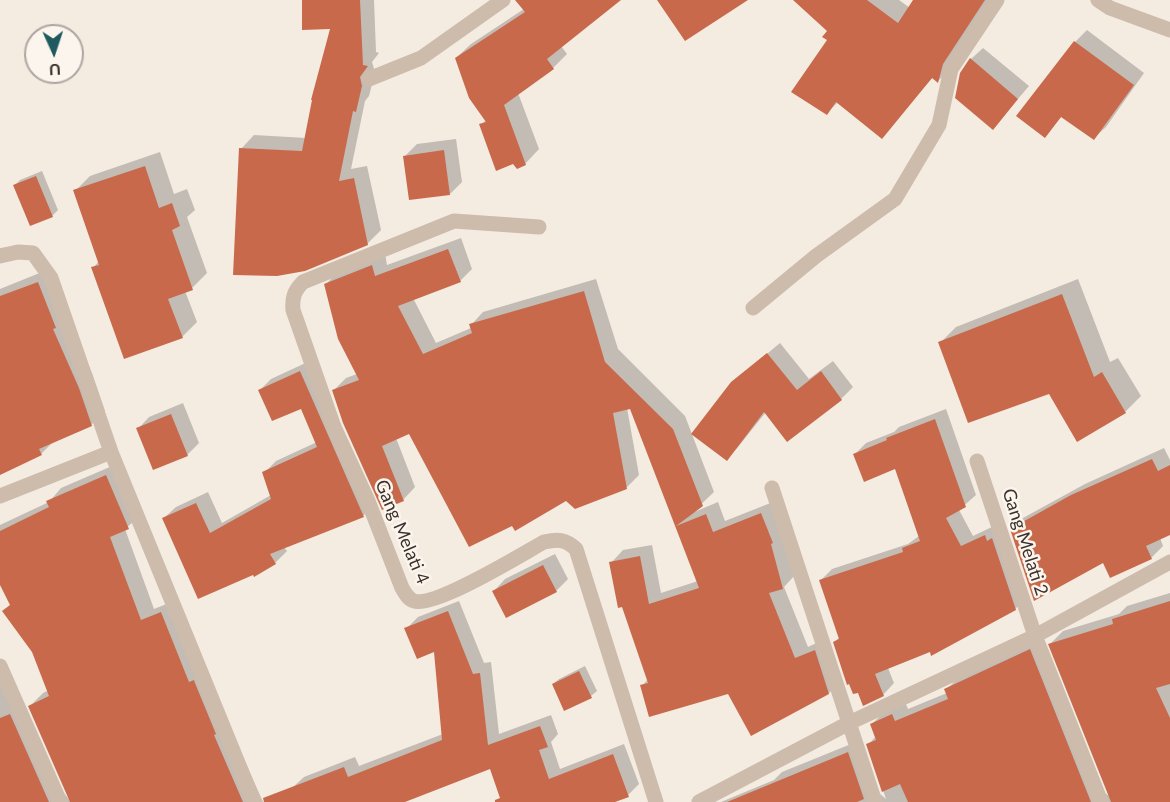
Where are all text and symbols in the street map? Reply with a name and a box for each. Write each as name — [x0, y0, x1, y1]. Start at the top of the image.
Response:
north arrow — [24, 24, 84, 84]
text: U — [48, 61, 61, 80]
street label: Gang Melati 4 — [370, 477, 434, 587]
street label: Gang Melati 2 — [998, 486, 1052, 598]

